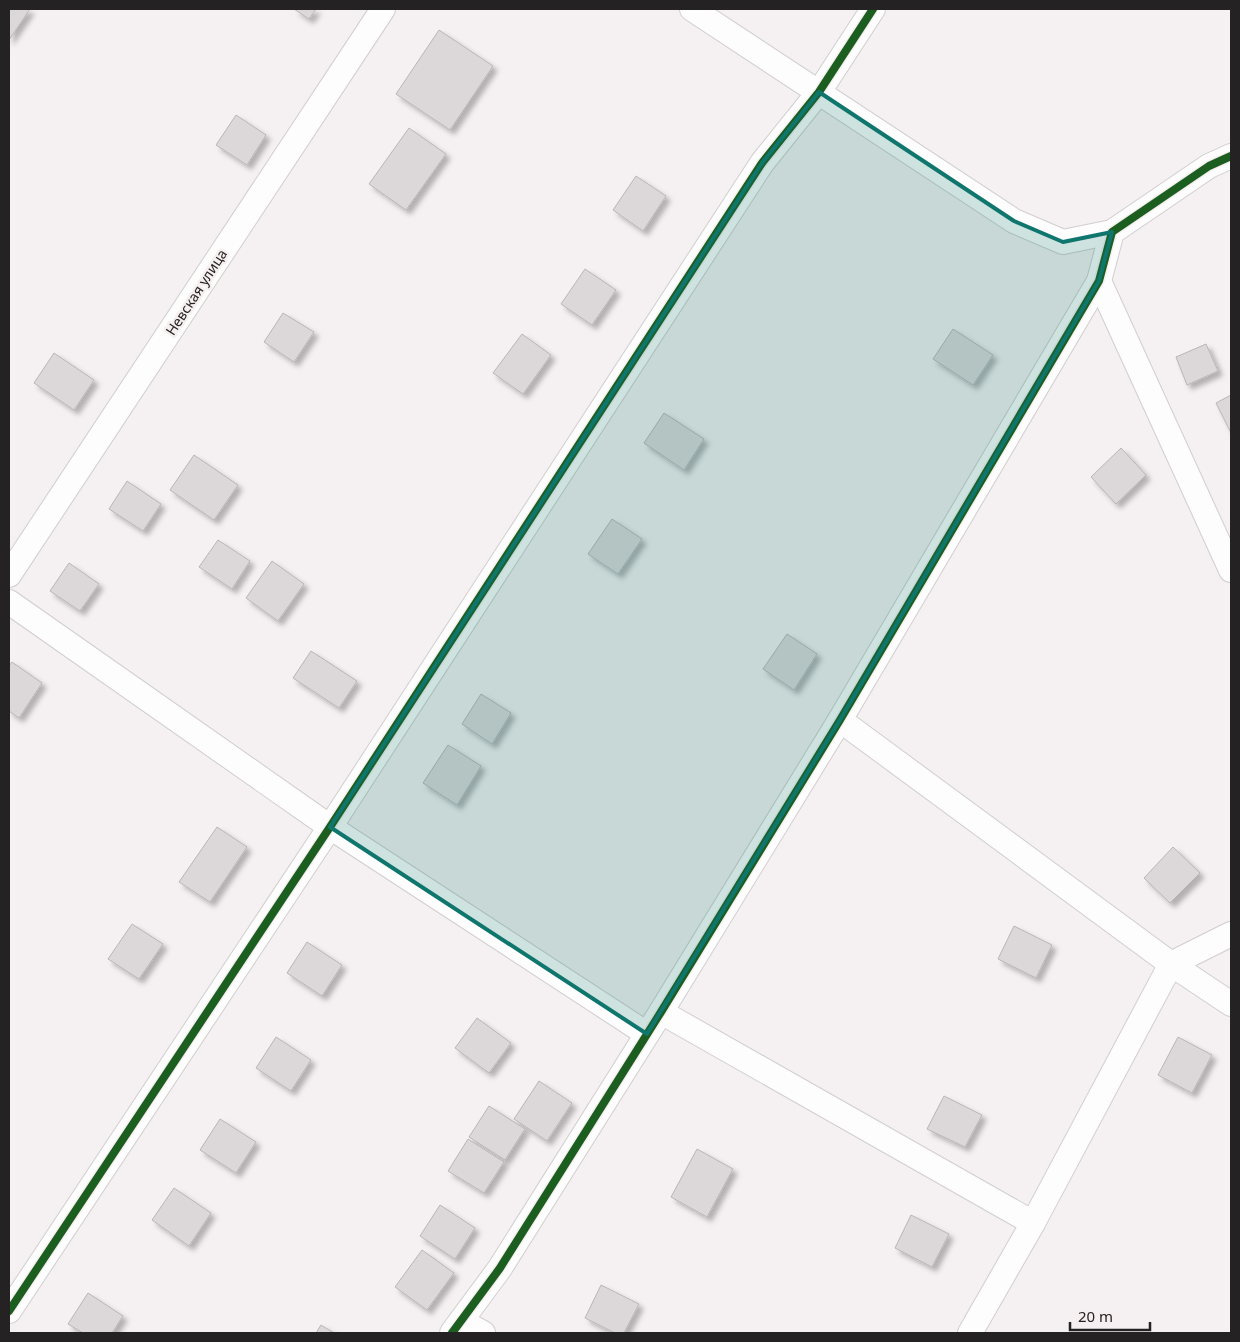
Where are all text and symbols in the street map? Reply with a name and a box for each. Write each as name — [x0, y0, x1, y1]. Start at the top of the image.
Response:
street label: Невская улица — [161, 245, 231, 339]
scale bar — [1070, 1300, 1150, 1332]
text: 20 m — [1078, 1306, 1113, 1326]

